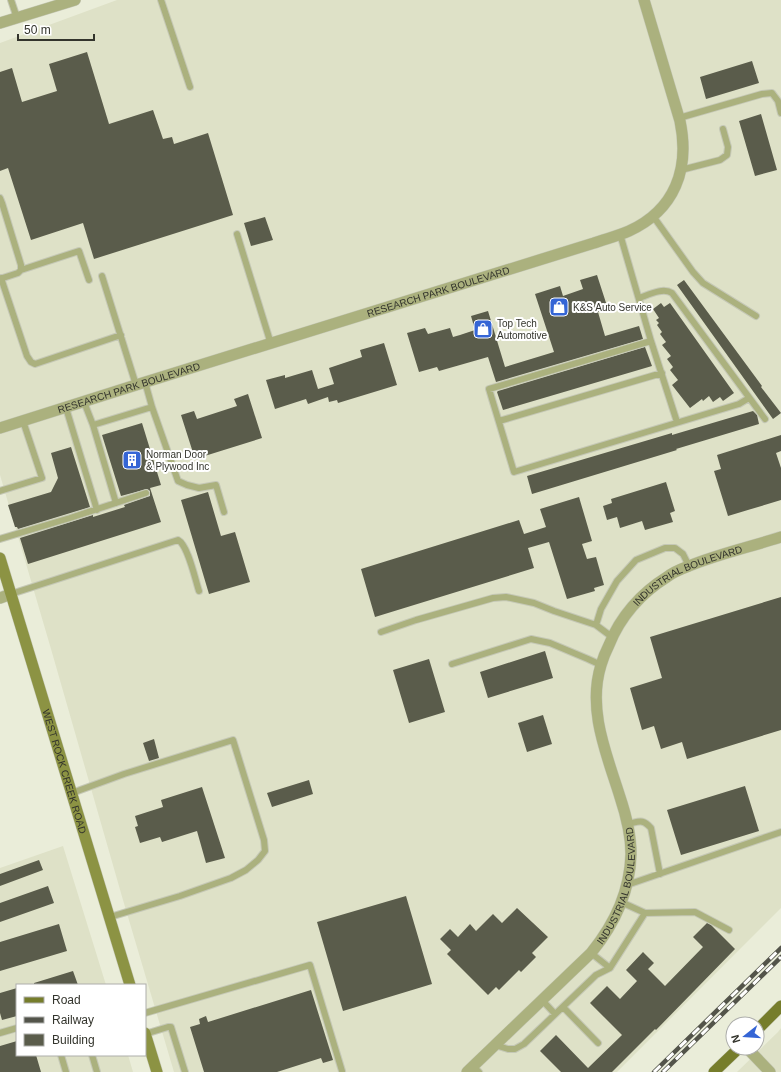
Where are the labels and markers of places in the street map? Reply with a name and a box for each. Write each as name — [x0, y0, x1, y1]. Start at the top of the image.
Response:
shop icon: K&S Auto Service — [548, 296, 570, 318]
place label: K&S Auto Service — [573, 302, 652, 313]
shop icon: Top Tech Automotive — [472, 318, 494, 340]
place label: Top Tech Automotive — [497, 318, 547, 341]
building icon: Norman Door & Plywood Inc — [121, 449, 143, 471]
place label: Norman Door & Plywood Inc — [146, 449, 209, 472]

